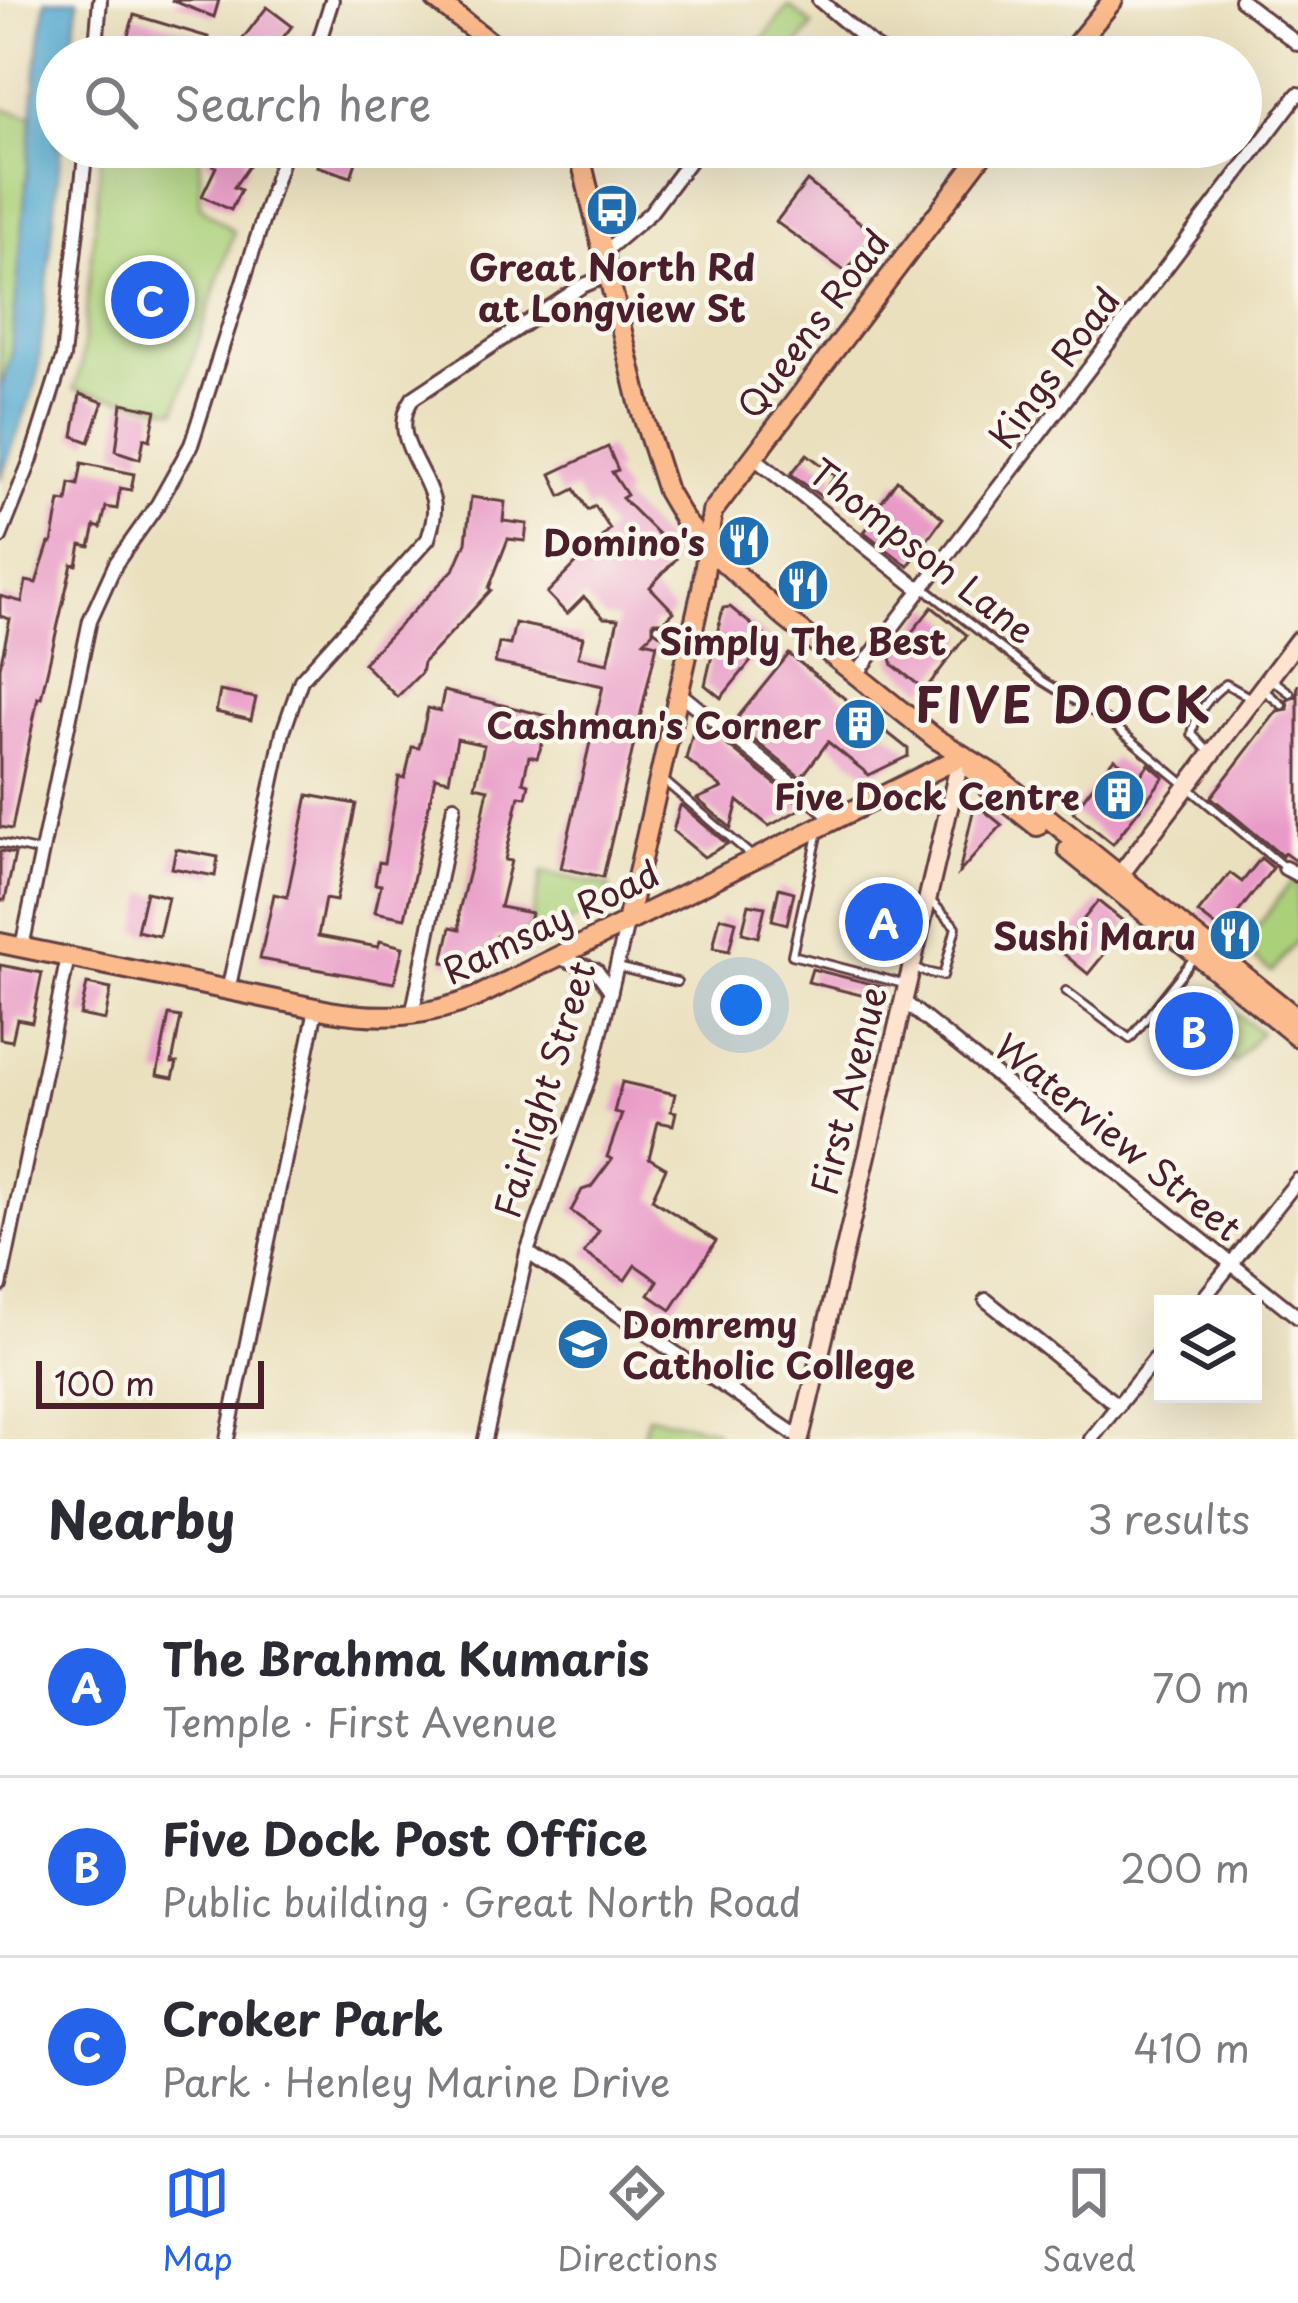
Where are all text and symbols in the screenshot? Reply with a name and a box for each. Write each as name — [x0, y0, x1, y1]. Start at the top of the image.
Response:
search box — [36, 36, 1262, 168]
text: Search here — [174, 68, 431, 136]
icon: search — [78, 69, 144, 135]
bus stop icon: Great North Rd at Longview St — [584, 182, 640, 238]
street label: Queens Road — [723, 217, 901, 429]
place label: Great North Rd at Longview St — [469, 239, 755, 334]
pin: C — [111, 255, 189, 345]
street label: Kings Road — [974, 275, 1132, 459]
street label: Thompson Lane — [798, 444, 1048, 656]
restaurant icon: Domino's — [716, 513, 772, 569]
place label: Domino's — [543, 514, 705, 568]
restaurant icon: Simply The Best — [775, 557, 831, 613]
place label: Simply The Best — [660, 613, 946, 667]
district label: FIVE DOCK — [915, 667, 1213, 739]
building icon: Cashman's Corner — [832, 696, 888, 752]
place label: Cashman's Corner — [486, 697, 821, 751]
building icon: Five Dock Centre — [1091, 767, 1147, 823]
place label: Five Dock Centre — [774, 768, 1080, 822]
street label: Ramsay Road — [432, 845, 668, 997]
pin: A — [845, 877, 923, 967]
restaurant icon: Sushi Maru — [1207, 907, 1263, 963]
place label: Sushi Maru — [993, 908, 1196, 962]
street label: Fairlight Street — [478, 954, 608, 1224]
your location — [711, 975, 771, 1035]
street label: First Avenue — [795, 980, 899, 1200]
pin: B — [1155, 986, 1233, 1076]
street label: Waterview Street — [984, 1019, 1254, 1253]
map controls — [1154, 1295, 1262, 1403]
button: layers — [1154, 1295, 1262, 1403]
place label: Domremy Catholic College — [622, 1296, 915, 1391]
school or university icon: Domremy Catholic College — [555, 1316, 611, 1372]
scale bar — [36, 1355, 264, 1408]
text: 100 m — [54, 1357, 155, 1407]
text: Nearby — [48, 1479, 235, 1556]
text: 3 results — [1087, 1488, 1250, 1547]
text: The Brahma Kumaris — [162, 1623, 649, 1691]
text: A — [72, 1657, 102, 1716]
text: 70 m — [1152, 1657, 1250, 1716]
text: Temple · First Avenue — [162, 1691, 557, 1750]
text: Five Dock Post Office — [162, 1803, 648, 1871]
text: B — [74, 1837, 100, 1896]
text: 200 m — [1120, 1837, 1250, 1896]
text: Public building · Great North Road — [162, 1871, 801, 1930]
text: Croker Park — [162, 1983, 443, 2051]
text: C — [72, 2017, 102, 2076]
text: 410 m — [1133, 2017, 1250, 2076]
text: Park · Henley Marine Drive — [162, 2051, 671, 2110]
tab: Map — [162, 2160, 233, 2282]
tab: Directions — [557, 2160, 718, 2282]
tab: Saved — [1042, 2160, 1136, 2282]

